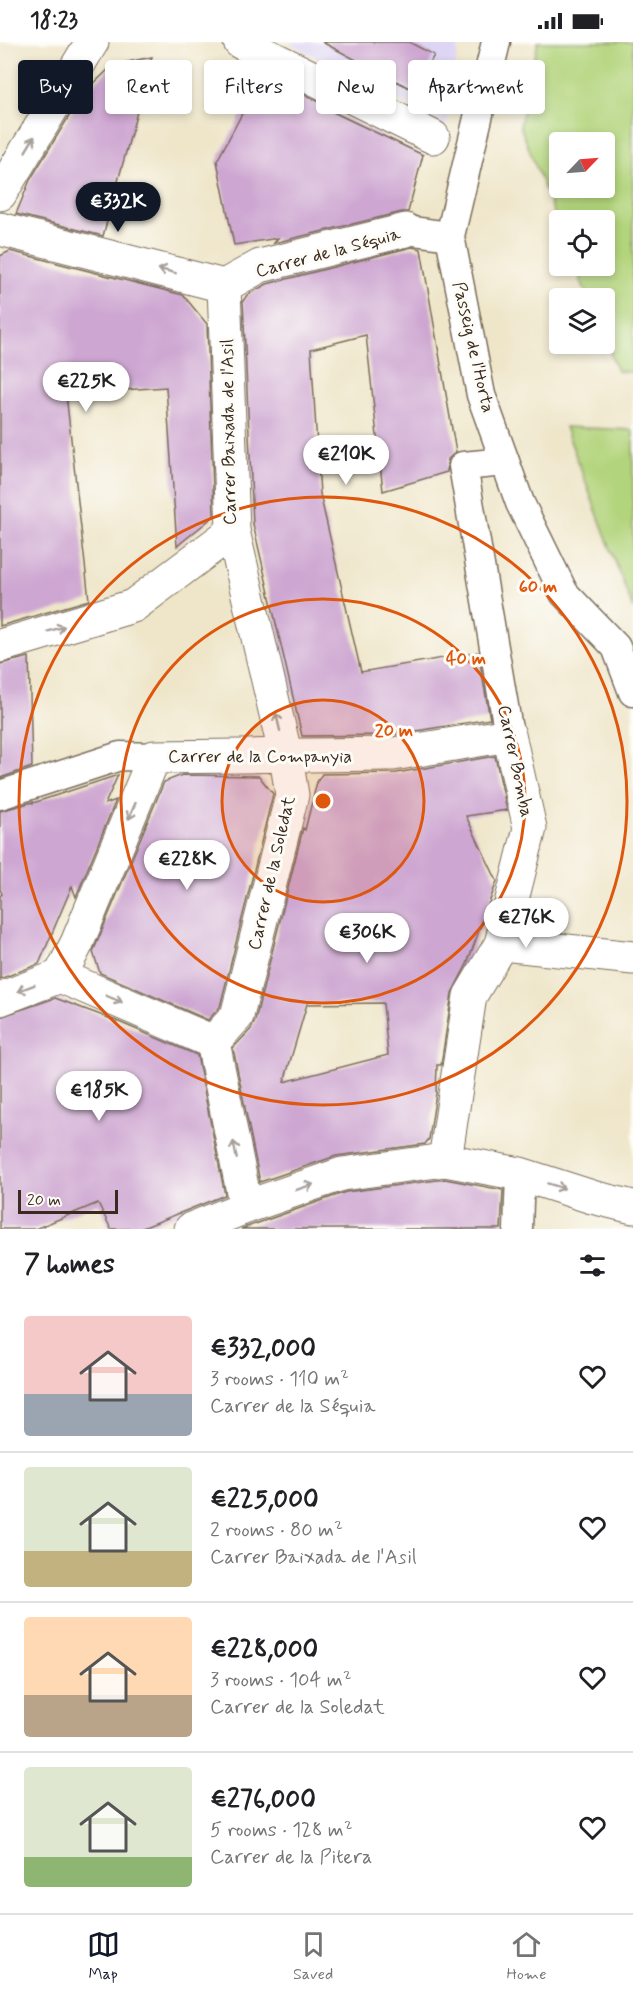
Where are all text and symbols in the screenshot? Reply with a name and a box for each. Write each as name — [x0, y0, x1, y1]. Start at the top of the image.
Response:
text: 18:23 — [30, 7, 78, 35]
chip: Buy — [18, 60, 93, 114]
chip: Rent — [105, 60, 192, 114]
chip: Filters — [204, 60, 304, 114]
chip: New — [316, 60, 396, 114]
chip: Apartment — [408, 60, 545, 114]
north arrow — [549, 132, 615, 198]
map controls — [549, 132, 615, 354]
one-way arrow — [25, 136, 37, 153]
pin: €332K — [76, 182, 160, 233]
text: €332K — [90, 188, 146, 215]
button: locate — [549, 210, 615, 276]
street label: Carrer de la Séquia — [253, 222, 403, 284]
one-way arrow — [158, 265, 177, 277]
street label: Passeig de l'Horta — [446, 279, 500, 415]
button: layers — [549, 288, 615, 354]
street label: Carrer Baixada de l'Asil — [215, 339, 243, 525]
pin: €225K — [44, 362, 128, 413]
text: €225K — [57, 368, 115, 395]
pin: €210K — [304, 435, 388, 486]
text: €210K — [317, 441, 375, 468]
text: 60 m — [519, 575, 557, 599]
one-way arrow — [46, 623, 65, 634]
text: 40 m — [446, 647, 486, 671]
street label: Carrer Bomba — [491, 703, 539, 819]
one-way arrow — [271, 713, 283, 732]
text: 20 m — [375, 719, 413, 743]
street label: Carrer de la Companyia — [168, 745, 352, 769]
centre of rings — [313, 791, 333, 811]
street label: Carrer de la Soledat — [243, 794, 301, 953]
one-way arrow — [126, 801, 137, 819]
pin: €228K — [145, 840, 229, 891]
text: €228K — [158, 846, 216, 873]
pin: €276K — [484, 898, 568, 949]
text: €276K — [498, 904, 554, 931]
pin: €306K — [325, 913, 409, 964]
text: €306K — [338, 919, 396, 946]
one-way arrow — [17, 984, 36, 995]
one-way arrow — [104, 994, 122, 1005]
pin: €185K — [57, 1071, 141, 1122]
text: €185K — [70, 1077, 128, 1104]
one-way arrow — [229, 1140, 240, 1160]
one-way arrow — [295, 1181, 313, 1192]
one-way arrow — [546, 1181, 565, 1192]
scale bar — [18, 1187, 118, 1214]
text: 20 m — [27, 1190, 61, 1211]
text: 7 homes — [24, 1248, 115, 1282]
icon: filters — [576, 1249, 609, 1282]
text: €332,000 — [210, 1332, 316, 1366]
icon: home — [72, 1340, 144, 1412]
icon: heart — [576, 1360, 609, 1393]
text: 3 rooms · 110 m² — [210, 1366, 349, 1393]
text: Carrer de la Séquia — [210, 1393, 376, 1420]
text: €225,000 — [210, 1483, 319, 1517]
icon: home — [72, 1491, 144, 1563]
icon: heart — [576, 1511, 609, 1544]
text: 2 rooms · 80 m² — [210, 1517, 343, 1544]
text: Carrer Baixada de l'Asil — [210, 1544, 417, 1571]
text: €228,000 — [210, 1633, 318, 1667]
icon: home — [72, 1641, 144, 1713]
icon: heart — [576, 1661, 609, 1694]
text: 3 rooms · 104 m² — [210, 1667, 352, 1694]
text: Carrer de la Soledat — [210, 1694, 385, 1721]
text: €276,000 — [210, 1783, 316, 1817]
icon: home — [72, 1791, 144, 1863]
icon: heart — [576, 1811, 609, 1844]
text: 5 rooms · 128 m² — [210, 1817, 353, 1844]
text: Carrer de la Pitera — [210, 1844, 372, 1871]
tab: Map — [87, 1928, 120, 1985]
tab: Saved — [293, 1928, 333, 1985]
tab: Home — [507, 1928, 546, 1985]

